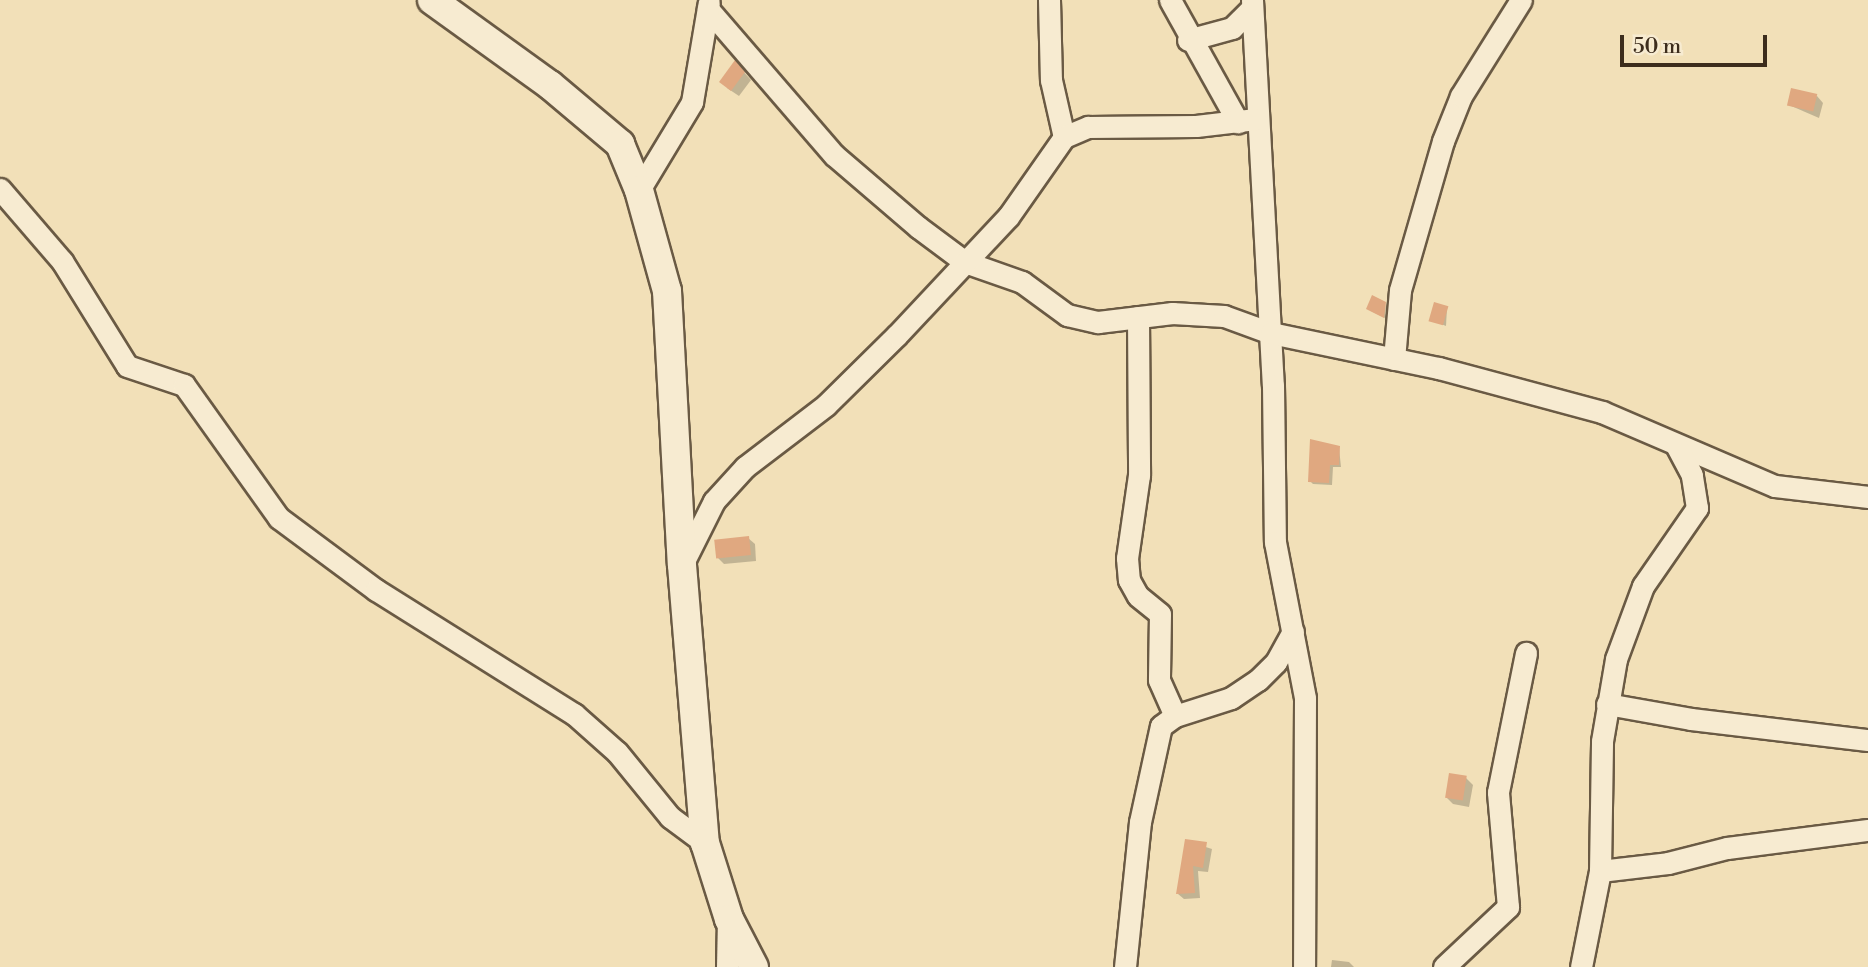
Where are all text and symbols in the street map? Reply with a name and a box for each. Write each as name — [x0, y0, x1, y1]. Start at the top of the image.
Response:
scale bar — [1623, 21, 1770, 65]
text: 50 m — [1633, 34, 1681, 60]

